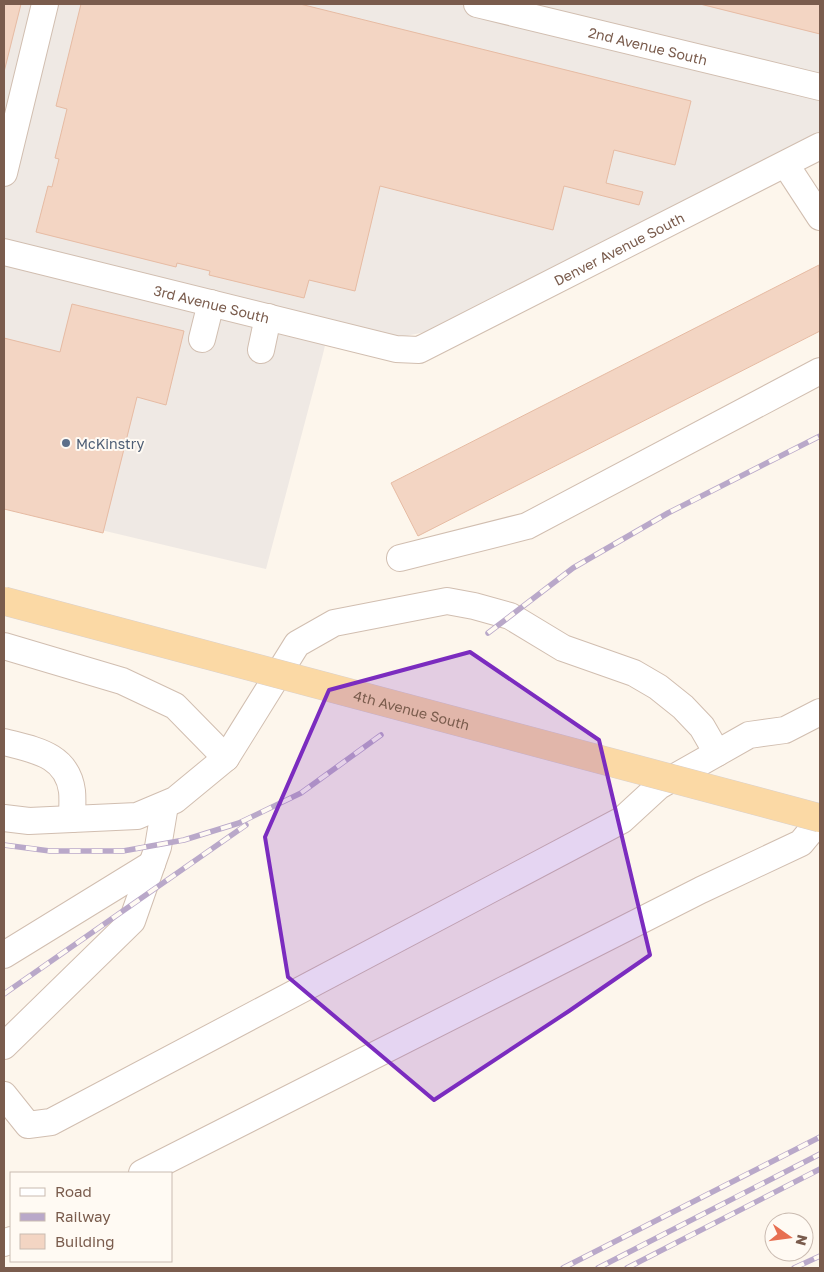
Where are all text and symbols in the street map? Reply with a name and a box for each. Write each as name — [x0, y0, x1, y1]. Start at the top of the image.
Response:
street label: 2nd Avenue South — [587, 23, 709, 68]
street label: Denver Avenue South — [551, 208, 687, 289]
street label: 3rd Avenue South — [152, 281, 271, 326]
place label: McKinstry — [76, 435, 145, 452]
marker: McKinstry — [60, 437, 72, 449]
street label: 4th Avenue South — [352, 686, 472, 733]
legend — [10, 1172, 172, 1262]
text: Road — [55, 1182, 92, 1200]
text: Railway — [55, 1207, 111, 1225]
north arrow — [764, 1212, 814, 1262]
text: Building — [55, 1232, 115, 1250]
text: N — [793, 1233, 812, 1247]

